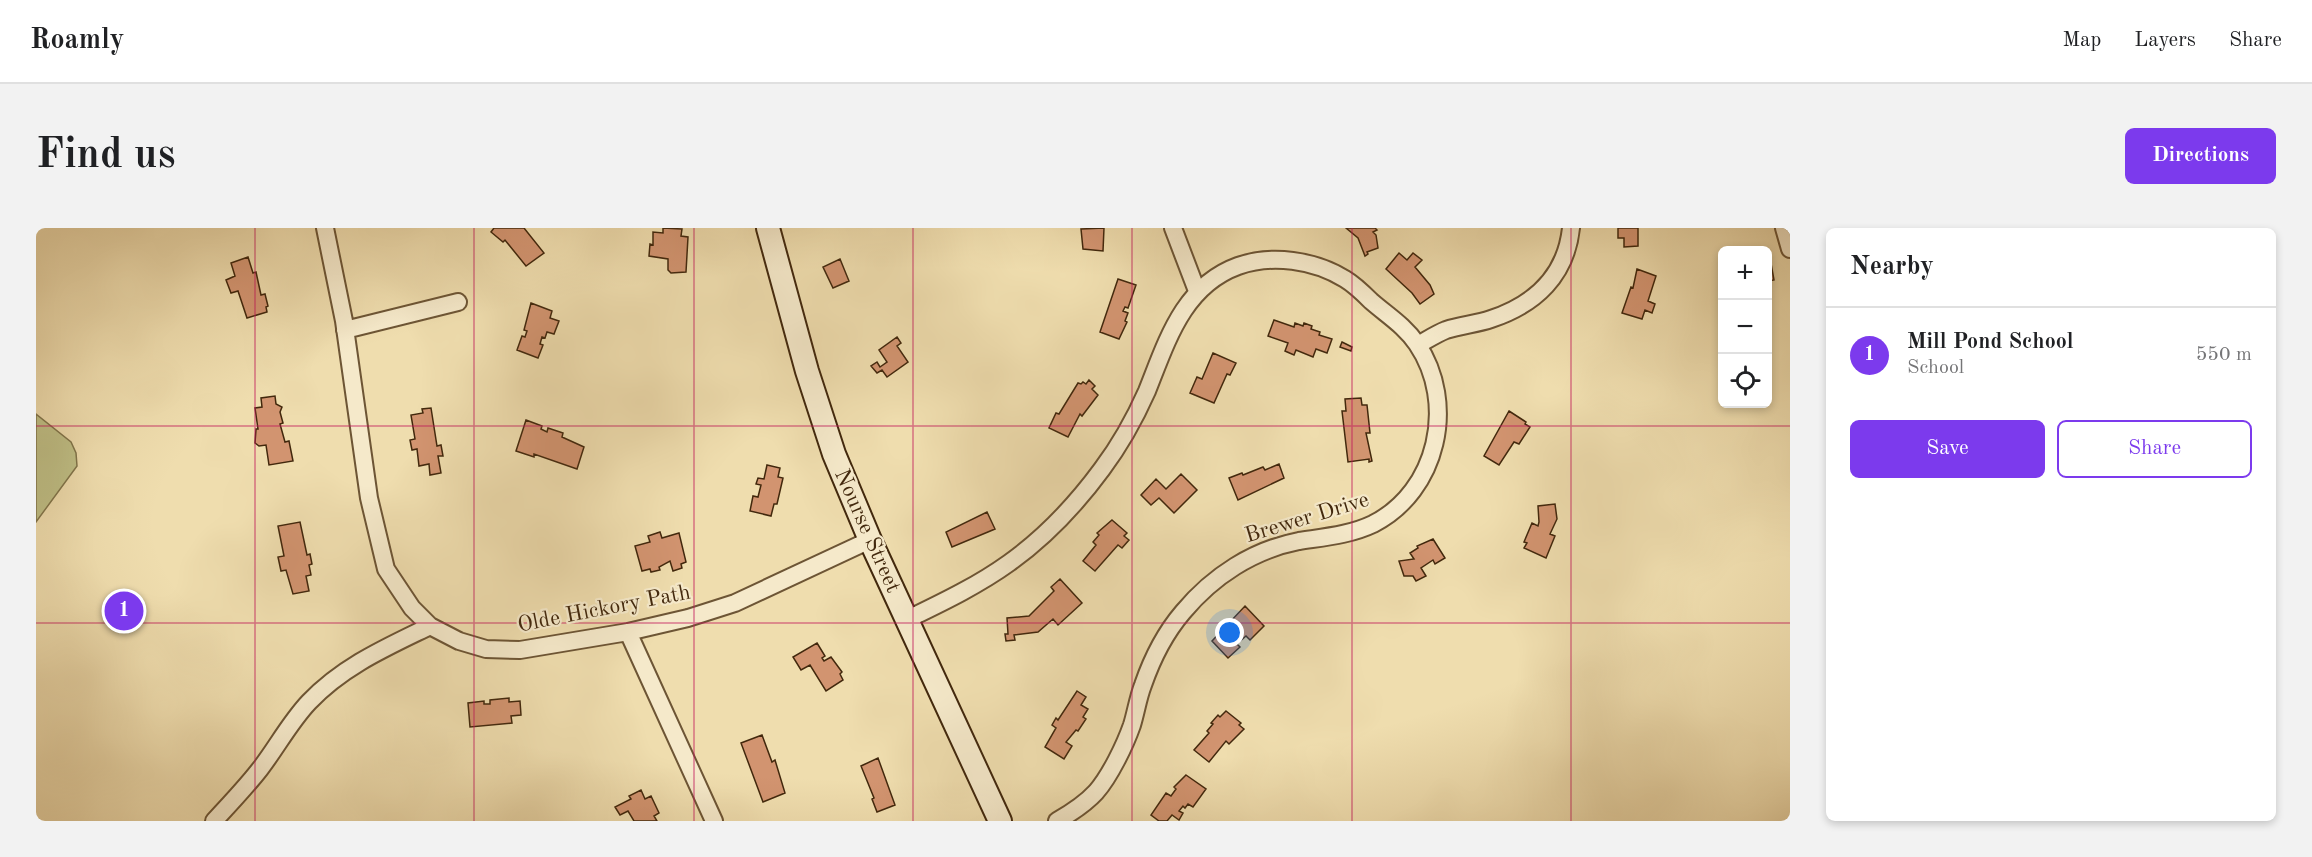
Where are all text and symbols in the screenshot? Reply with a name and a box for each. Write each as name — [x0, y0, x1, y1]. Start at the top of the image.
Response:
text: Roamly — [30, 27, 124, 55]
text: Map — [2062, 30, 2101, 51]
text: Layers — [2134, 30, 2196, 51]
text: Share — [2229, 30, 2282, 51]
button: Directions — [2125, 128, 2276, 184]
text: Find us — [36, 135, 175, 177]
map controls — [1718, 246, 1772, 408]
button: + — [1718, 246, 1772, 300]
text: Nearby — [1850, 254, 1934, 280]
button: − — [1718, 300, 1772, 354]
text: Mill Pond School — [1907, 331, 2074, 353]
text: 1 — [1864, 345, 1875, 365]
text: 550 m — [2196, 345, 2252, 365]
button: locate — [1718, 354, 1772, 408]
text: School — [1907, 358, 1964, 378]
button: Save — [1850, 420, 2045, 478]
button: Share — [2057, 420, 2252, 478]
street label: Nourse Street — [830, 466, 904, 596]
street label: Brewer Drive — [1242, 489, 1372, 547]
street label: Olde Hickory Path — [516, 581, 692, 637]
pin: 1 — [104, 588, 143, 634]
your location — [1215, 618, 1244, 647]

